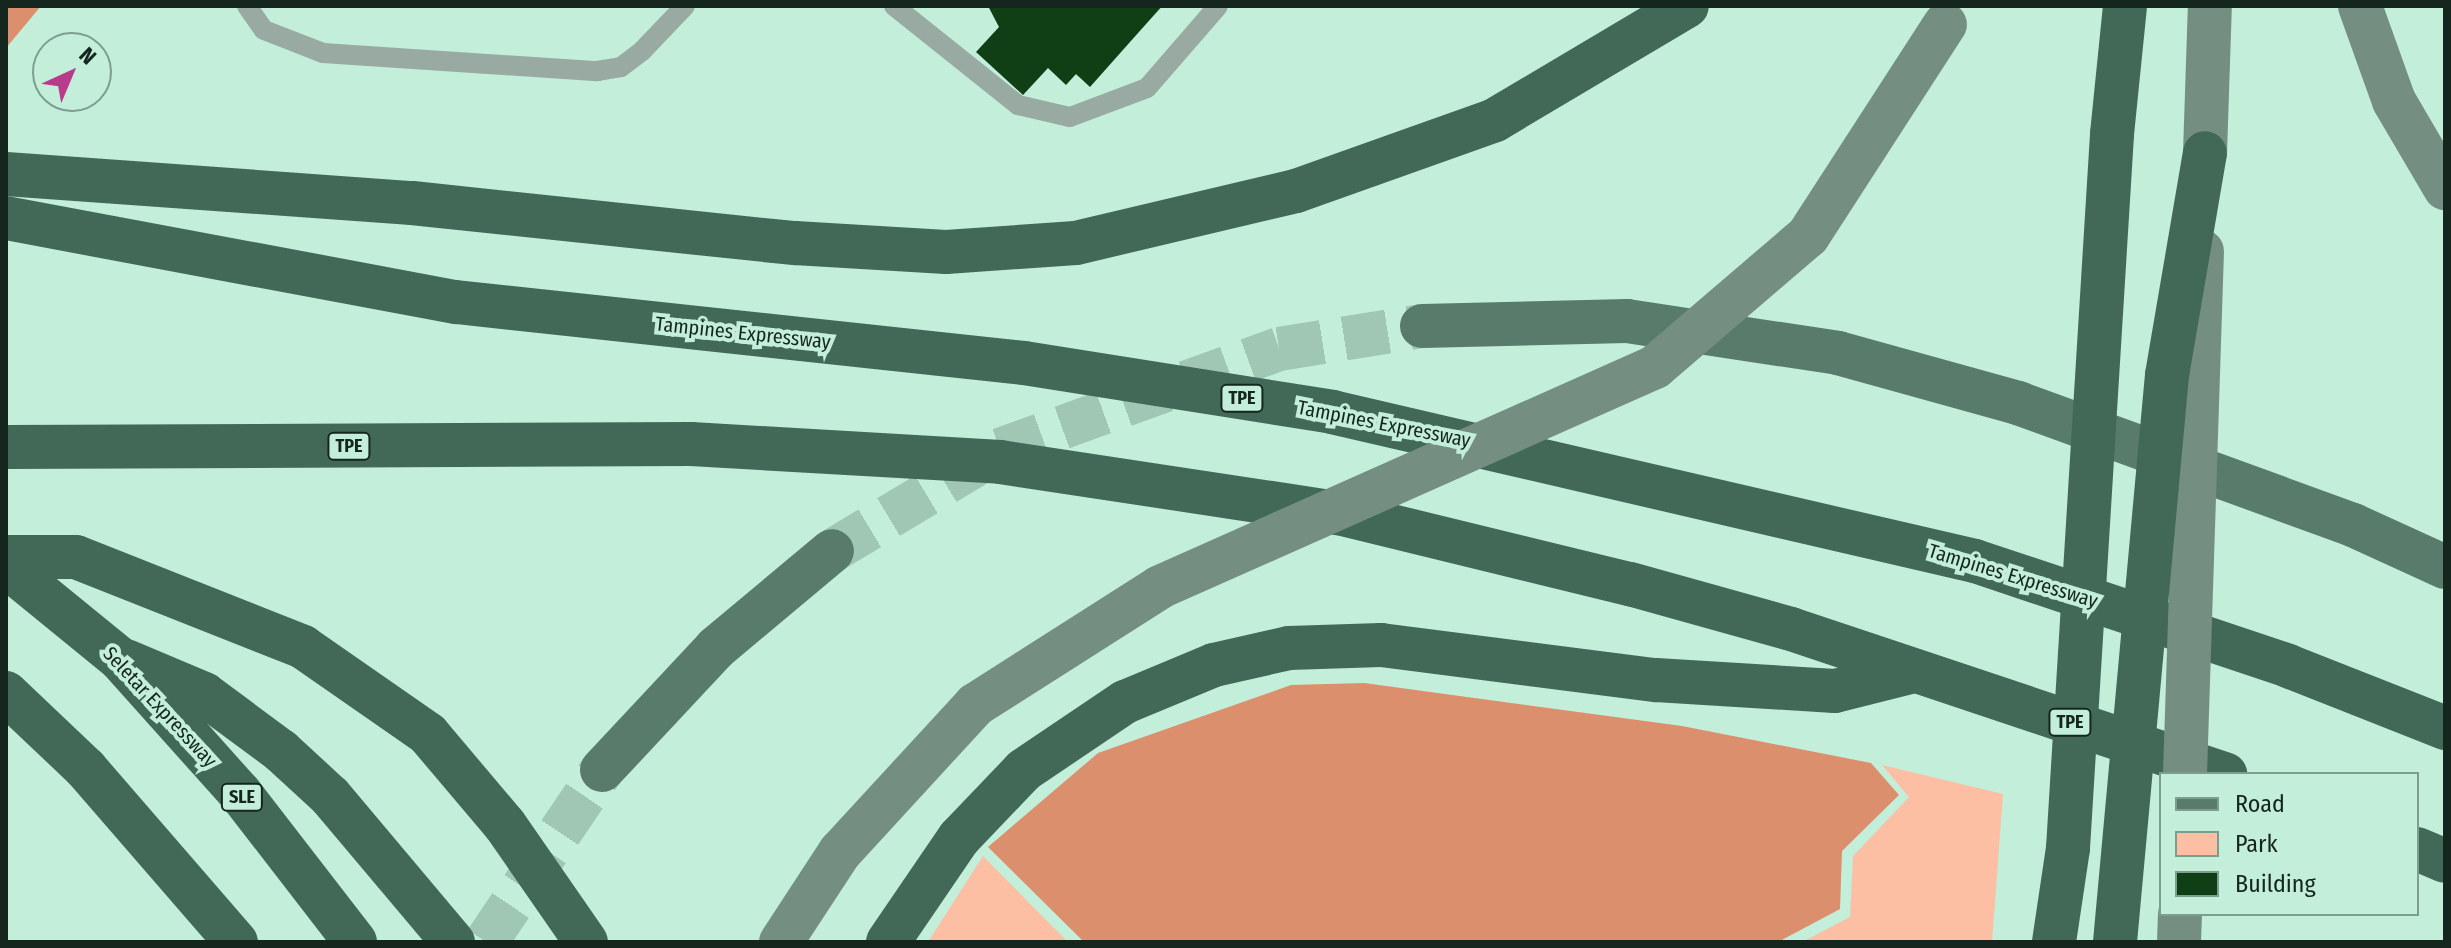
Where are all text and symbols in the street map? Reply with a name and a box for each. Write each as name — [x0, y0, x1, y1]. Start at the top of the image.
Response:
north arrow — [32, 32, 112, 112]
text: N — [74, 42, 102, 70]
street label: Tampines Expressway — [654, 312, 832, 354]
road number: TPE — [1220, 384, 1264, 412]
street label: Tampines Expressway — [1295, 395, 1473, 453]
road number: TPE — [327, 432, 371, 460]
street label: Tampines Expressway — [1925, 539, 2101, 613]
street label: Seletar Expressway — [98, 642, 222, 772]
road number: TPE — [2048, 708, 2092, 736]
legend — [2159, 772, 2419, 916]
road number: SLE — [220, 783, 264, 811]
text: Road — [2235, 790, 2285, 818]
text: Park — [2235, 830, 2278, 858]
text: Building — [2235, 870, 2316, 898]

